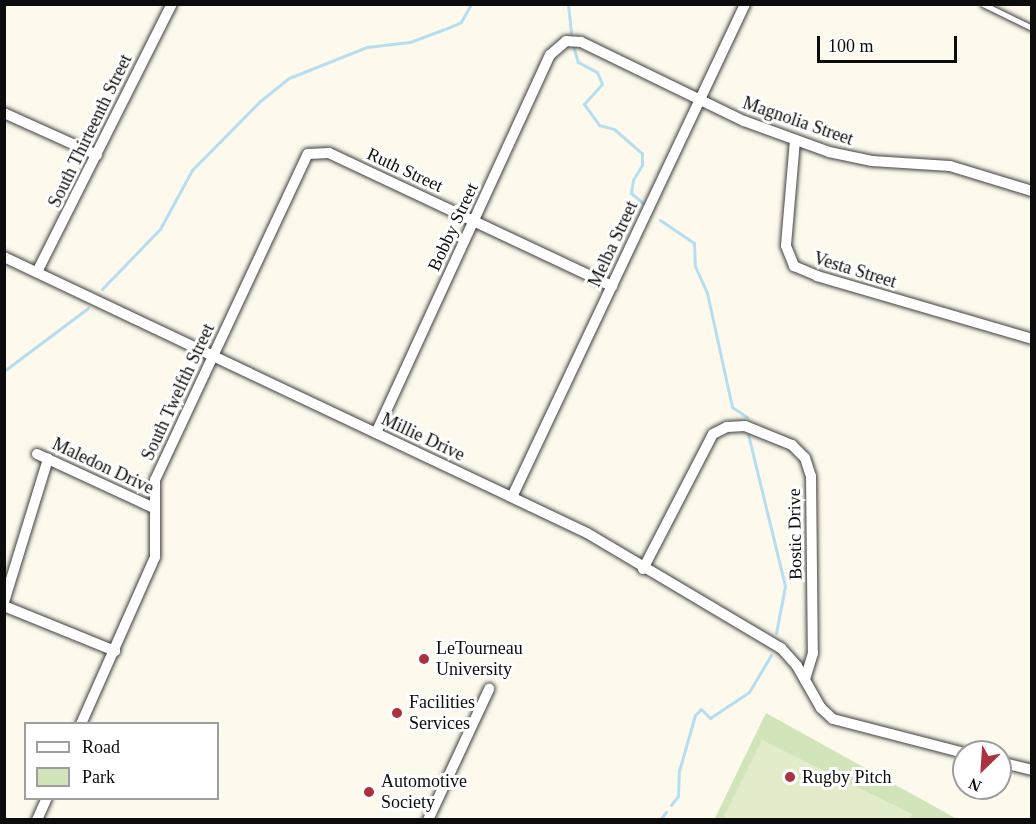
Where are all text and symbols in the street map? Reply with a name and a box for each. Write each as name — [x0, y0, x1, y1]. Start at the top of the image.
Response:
scale bar — [820, 24, 960, 62]
text: 100 m — [828, 36, 874, 56]
street label: South Thirteenth Street — [43, 51, 137, 211]
street label: Magnolia Street — [740, 92, 856, 150]
street label: Ruth Street — [364, 143, 446, 197]
street label: Bobby Street — [423, 180, 483, 274]
street label: Melba Street — [584, 198, 642, 290]
street label: Vesta Street — [811, 247, 899, 293]
street label: South Twelfth Street — [137, 320, 219, 464]
street label: Millie Drive — [378, 408, 468, 466]
street label: Maledon Drive — [49, 433, 157, 499]
street label: Bostic Drive — [783, 488, 807, 580]
place label: LeTourneau University — [436, 638, 523, 680]
marker: LeTourneau University — [417, 652, 431, 666]
place label: Facilities Services — [409, 692, 475, 734]
marker: Facilities Services — [390, 706, 404, 720]
legend — [24, 722, 219, 800]
text: Road — [82, 737, 120, 757]
north arrow — [952, 740, 1012, 800]
place label: Rugby Pitch — [802, 766, 892, 788]
text: Park — [82, 767, 115, 787]
marker: Rugby Pitch — [783, 770, 797, 784]
place label: Automotive Society — [381, 771, 467, 814]
text: N — [966, 775, 984, 795]
marker: Automotive Society — [362, 785, 376, 799]

